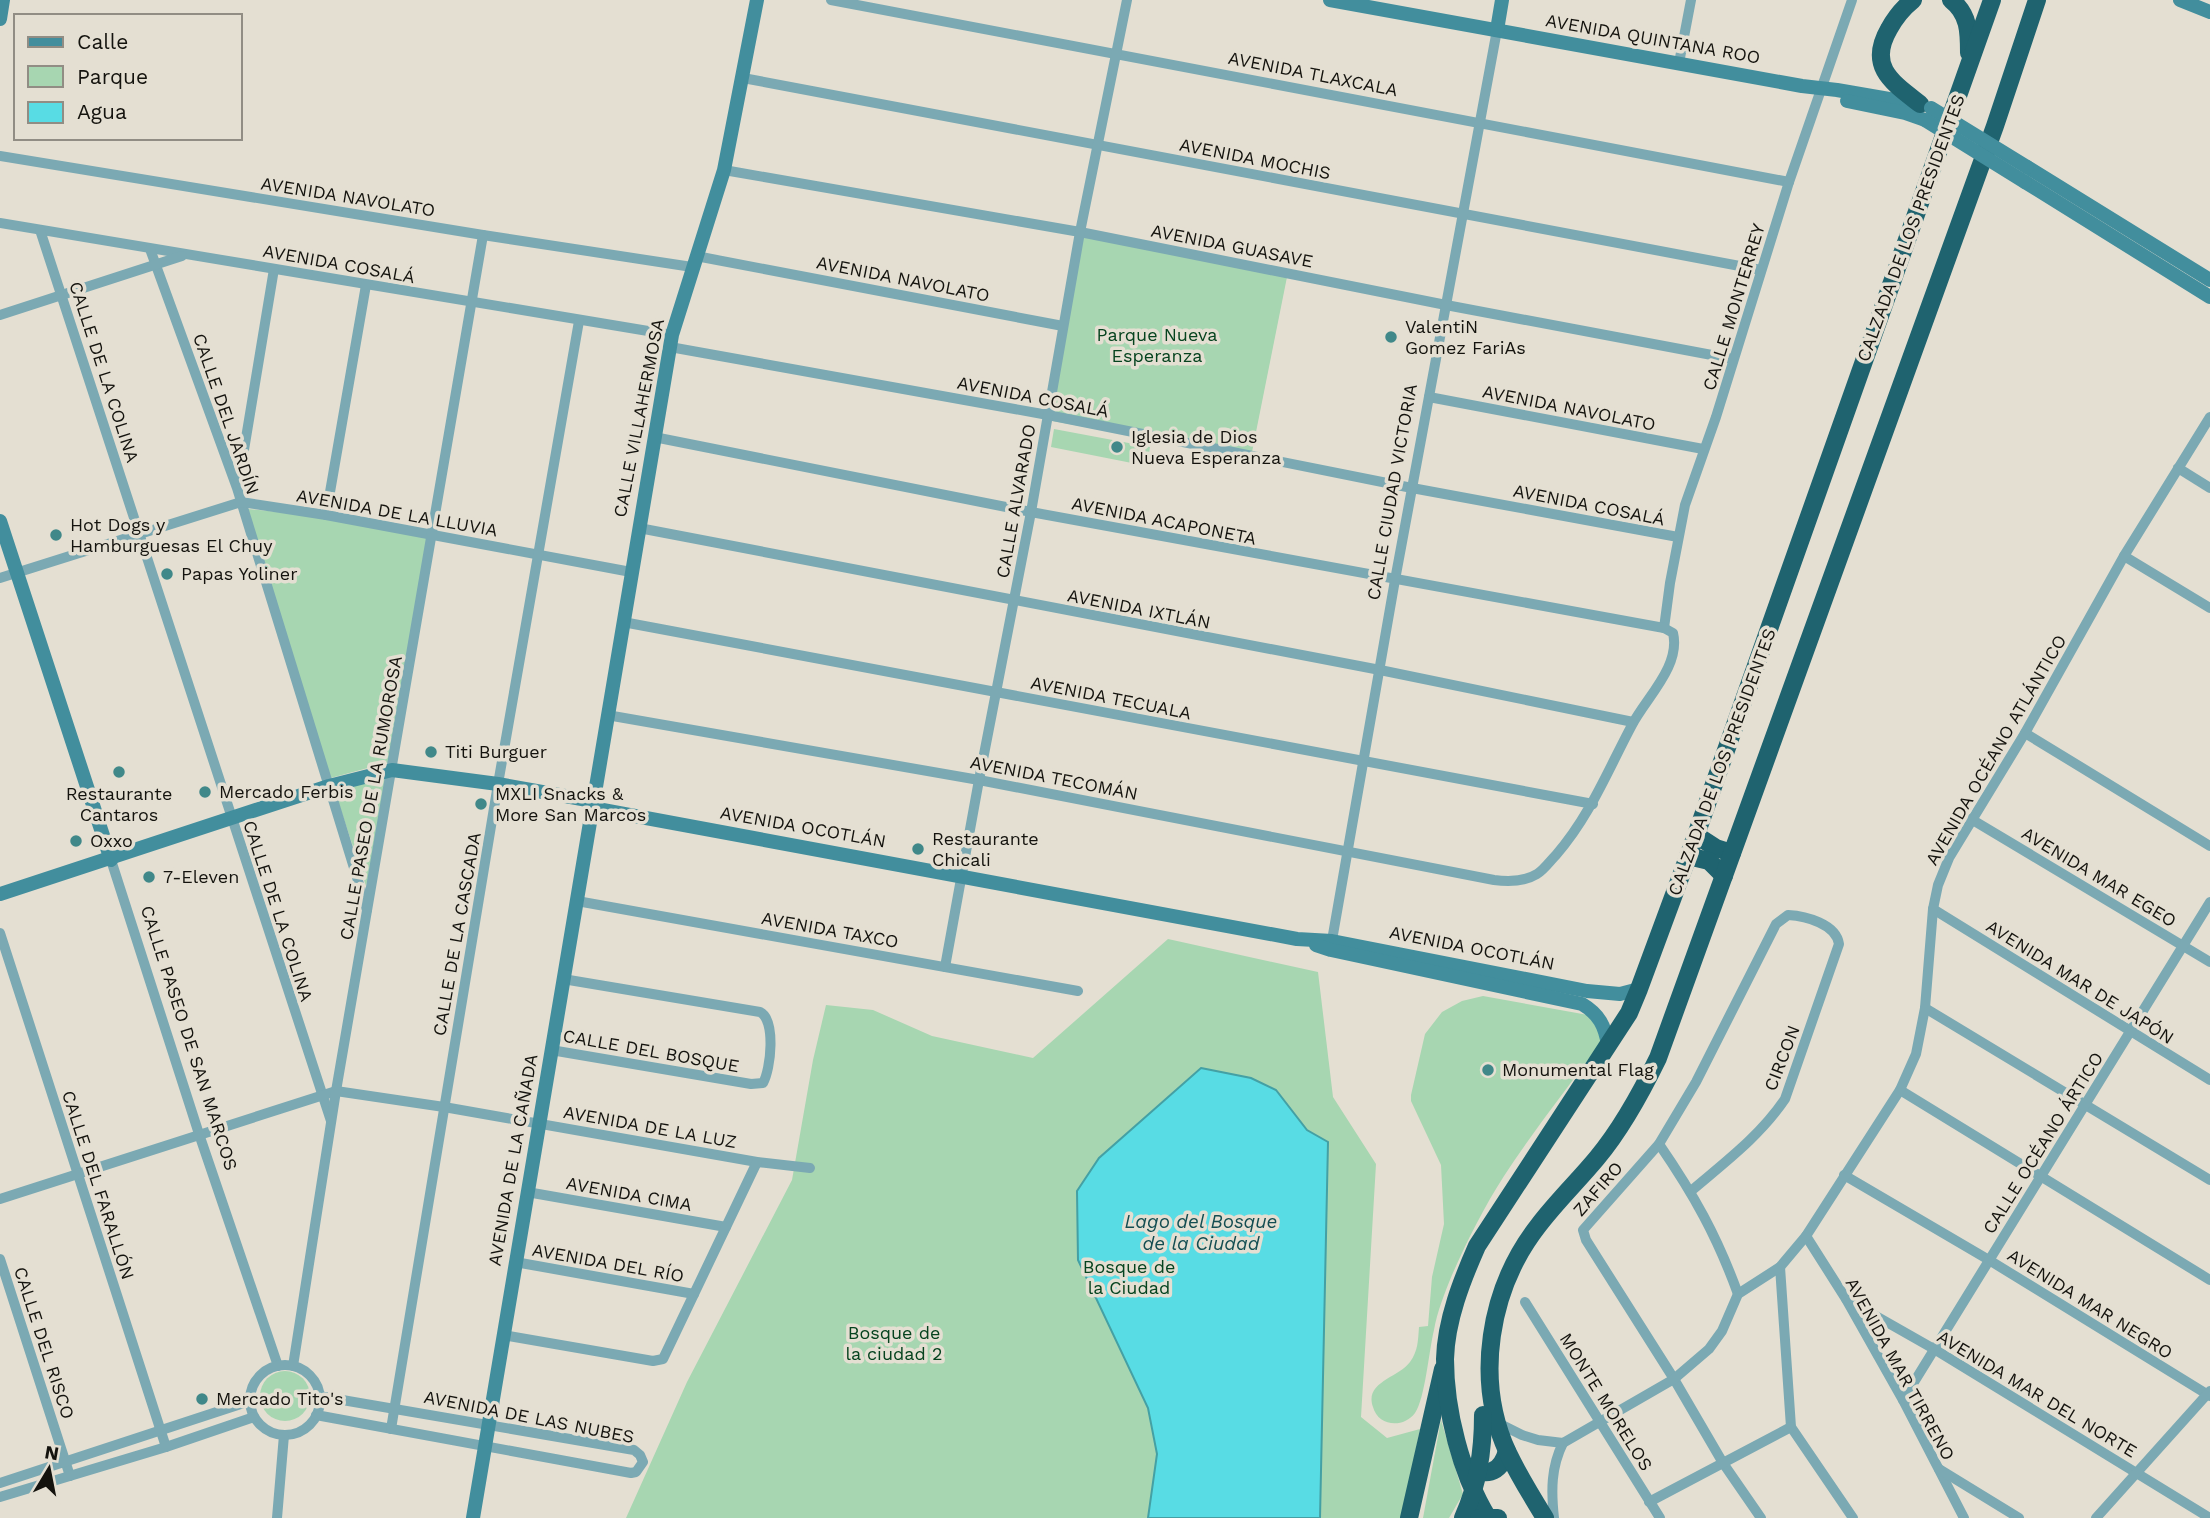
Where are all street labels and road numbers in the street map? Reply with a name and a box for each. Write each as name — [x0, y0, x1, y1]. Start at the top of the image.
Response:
street label: AVENIDA QUINTANA ROO — [1544, 9, 1762, 68]
street label: AVENIDA TLAXCALA — [1227, 47, 1400, 100]
street label: CALZADA DE LOS PRESIDENTES — [1852, 91, 1969, 364]
street label: AVENIDA MOCHIS — [1178, 134, 1333, 183]
street label: AVENIDA NAVOLATO — [259, 172, 437, 221]
street label: AVENIDA GUASAVE — [1149, 219, 1315, 272]
street label: CALLE MONTERREY — [1698, 220, 1769, 393]
street label: AVENIDA COSALÁ — [261, 240, 417, 287]
street label: AVENIDA NAVOLATO — [815, 251, 992, 306]
street label: CALLE DE LA COLINA — [65, 279, 144, 465]
street label: CALLE VILLAHERMOSA — [609, 317, 668, 519]
street label: CALLE DEL JARDÍN — [189, 331, 264, 497]
street label: AVENIDA COSALÁ — [955, 372, 1111, 422]
street label: AVENIDA NAVOLATO — [1481, 380, 1658, 435]
street label: CALLE CIUDAD VICTORIA — [1362, 382, 1421, 602]
street label: CALLE ALVARADO — [992, 422, 1039, 580]
street label: AVENIDA COSALÁ — [1511, 480, 1667, 530]
street label: AVENIDA DE LA LLUVIA — [295, 484, 499, 541]
street label: AVENIDA ACAPONETA — [1070, 492, 1258, 549]
street label: AVENIDA IXTLÁN — [1066, 584, 1212, 633]
street label: CALZADA DE LOS PRESIDENTES — [1663, 625, 1780, 898]
street label: AVENIDA OCÉANO ATLÁNTICO — [1921, 631, 2070, 869]
street label: CALLE PASEO DE LA RUMOROSA — [335, 654, 406, 942]
street label: AVENIDA TECUALA — [1029, 672, 1193, 723]
street label: AVENIDA TECOMÁN — [969, 751, 1140, 804]
street label: AVENIDA OCOTLÁN — [719, 802, 888, 851]
street label: CALLE DE LA COLINA — [239, 818, 318, 1004]
street label: AVENIDA MAR EGEO — [2018, 822, 2180, 931]
street label: CALLE DE LA CASCADA — [428, 830, 485, 1037]
street label: CALLE PASEO DE SAN MARCOS — [137, 903, 242, 1173]
street label: AVENIDA TAXCO — [760, 907, 900, 952]
street label: AVENIDA MAR DE JAPÓN — [1983, 915, 2178, 1048]
street label: AVENIDA OCOTLÁN — [1388, 921, 1557, 974]
street label: CIRCON — [1759, 1022, 1804, 1094]
street label: CALLE DEL BOSQUE — [561, 1025, 741, 1076]
street label: CALLE OCÉANO ÁRTICO — [1978, 1048, 2107, 1237]
street label: AVENIDA DE LA CAÑADA — [484, 1052, 542, 1268]
street label: CALLE DEL FARALLÓN — [58, 1088, 139, 1282]
street label: AVENIDA DE LA LUZ — [562, 1101, 738, 1152]
street label: ZAFIRO — [1568, 1157, 1627, 1220]
street label: AVENIDA CIMA — [565, 1172, 694, 1215]
street label: AVENIDA DEL RÍO — [530, 1239, 686, 1286]
street label: AVENIDA MAR NEGRO — [2004, 1244, 2177, 1363]
street label: CALLE DEL RISCO — [10, 1264, 79, 1422]
street label: AVENIDA MAR TIRRENO — [1841, 1274, 1959, 1464]
street label: AVENIDA MAR DEL NORTE — [1934, 1326, 2141, 1462]
street label: MONTE MORELOS — [1556, 1329, 1657, 1474]
street label: AVENIDA DE LAS NUBES — [422, 1386, 636, 1447]

